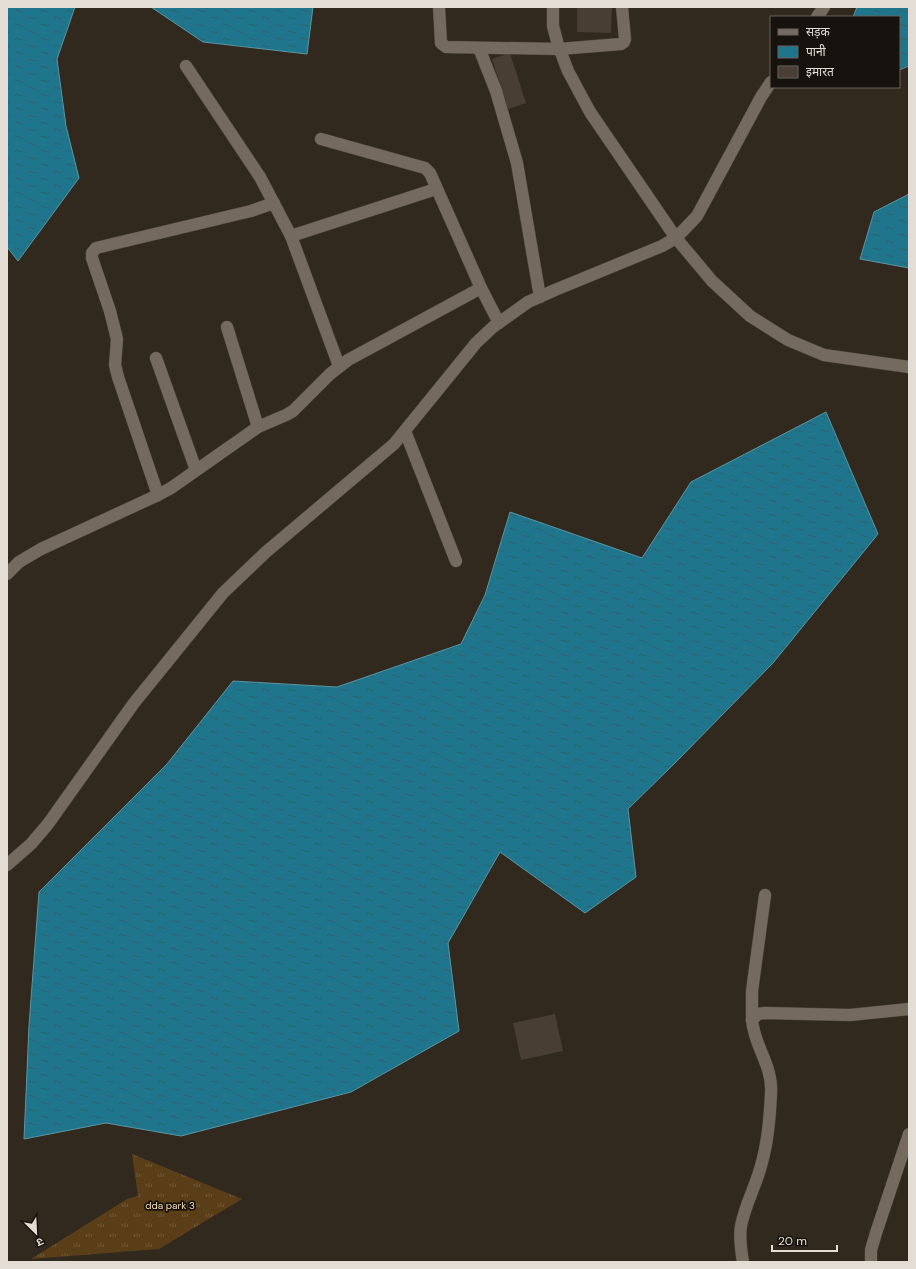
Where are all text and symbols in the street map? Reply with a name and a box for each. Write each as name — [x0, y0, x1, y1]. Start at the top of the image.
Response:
legend — [770, 16, 900, 88]
text: सड़क — [806, 24, 831, 40]
text: पानी — [806, 44, 827, 60]
text: इमारत — [806, 64, 835, 80]
park label: dda park 3 — [145, 1199, 195, 1212]
north arrow — [16, 1213, 56, 1253]
scale bar — [772, 1227, 837, 1253]
text: 20 m — [778, 1233, 807, 1249]
text: उ — [34, 1234, 46, 1250]

